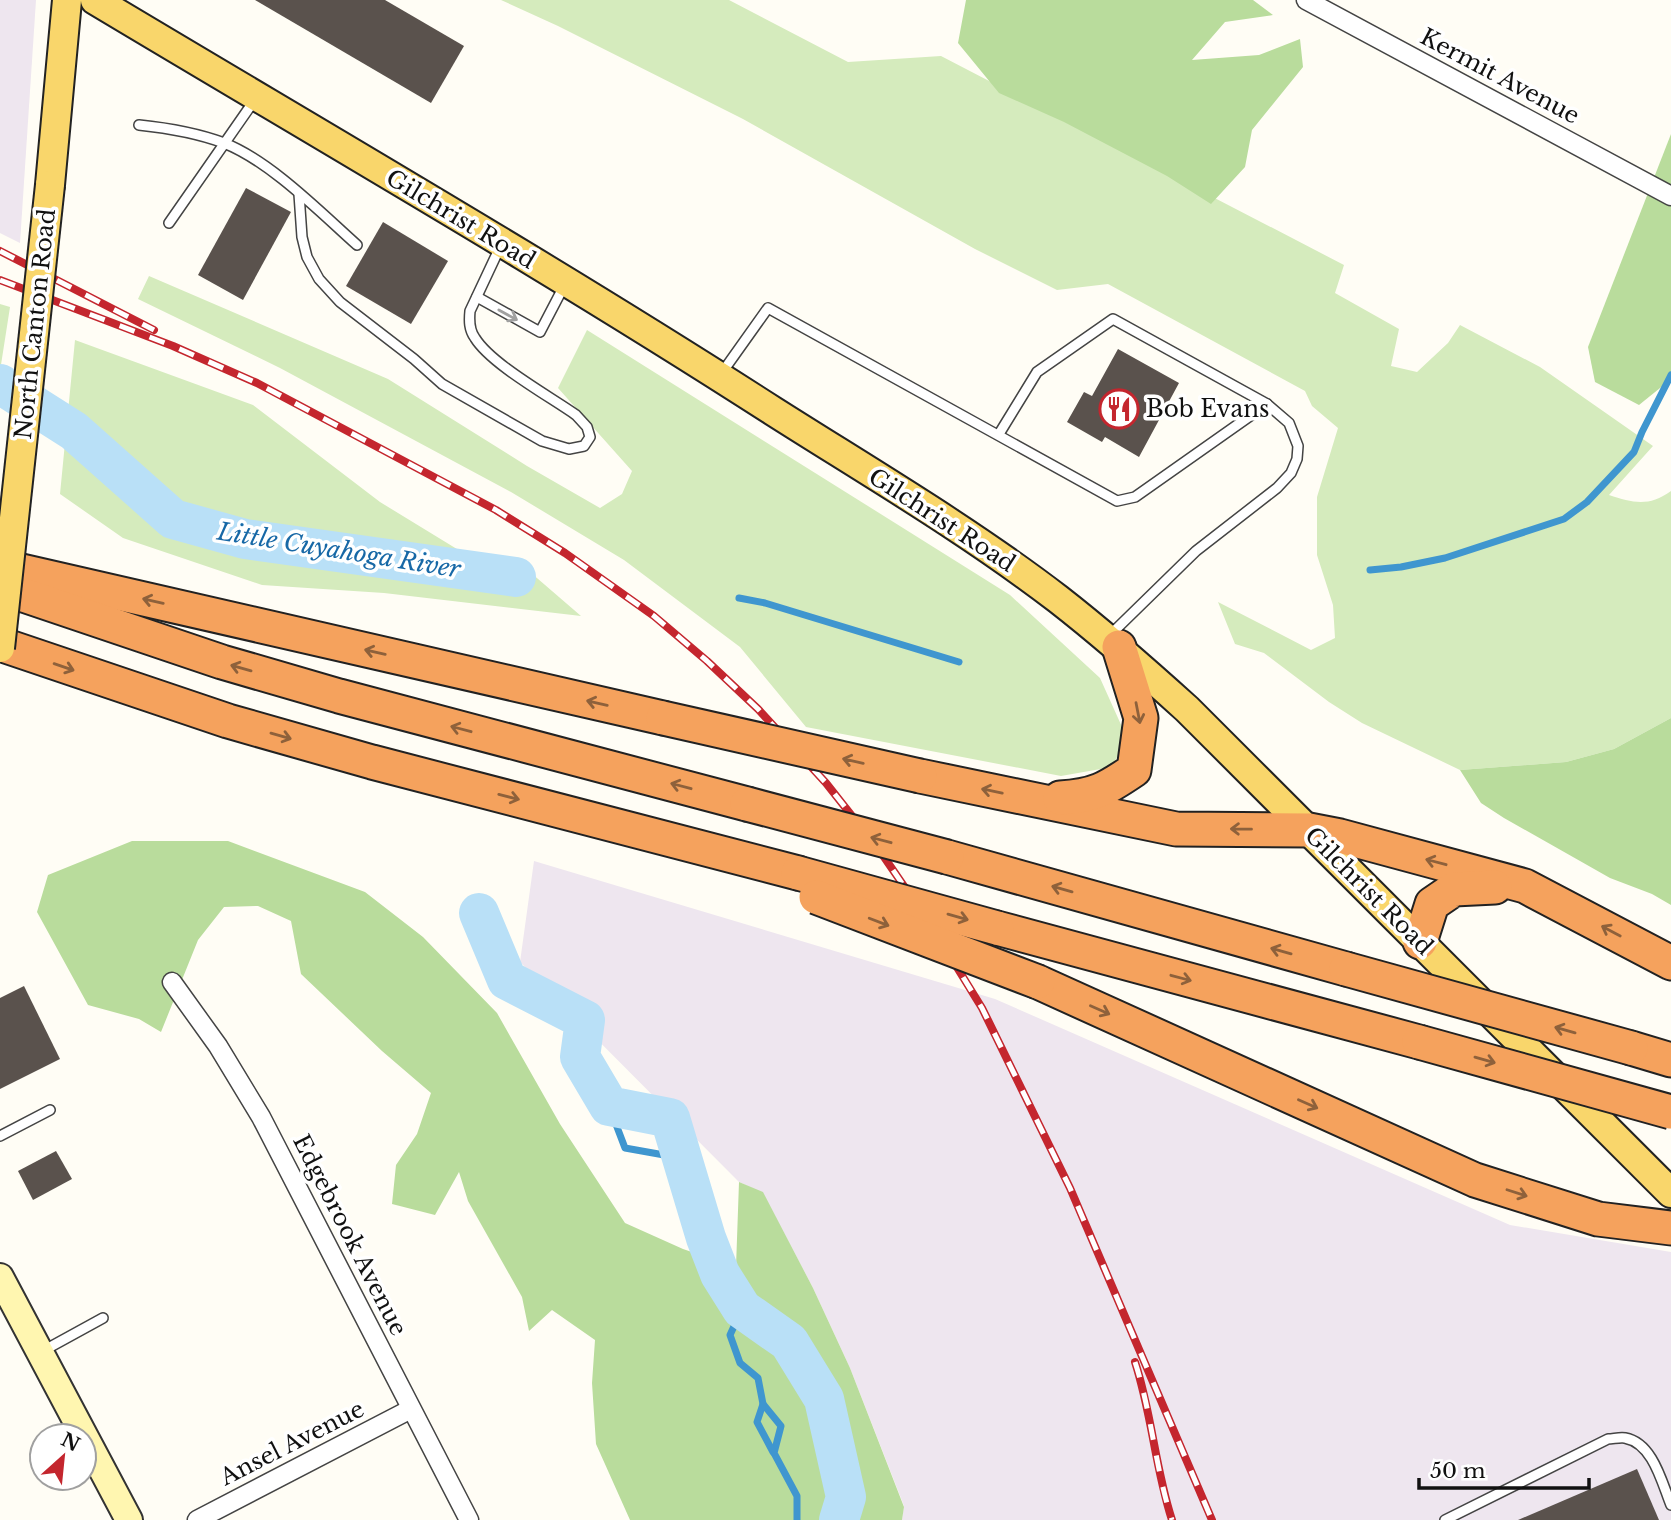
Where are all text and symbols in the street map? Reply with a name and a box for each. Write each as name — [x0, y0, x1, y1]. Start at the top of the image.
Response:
street label: Kermit Avenue — [1416, 22, 1584, 130]
street label: Gilchrist Road — [381, 163, 541, 275]
street label: North Canton Road — [9, 207, 61, 441]
one-way arrow — [498, 308, 518, 322]
restaurant icon: Bob Evans — [1098, 388, 1140, 430]
place label: Bob Evans — [1146, 395, 1269, 423]
street label: Gilchrist Road — [863, 462, 1021, 578]
water label: Little Cuyahoga River — [214, 516, 464, 584]
one-way arrow — [142, 594, 165, 607]
one-way arrow — [364, 645, 387, 658]
one-way arrow — [231, 660, 253, 673]
one-way arrow — [53, 661, 75, 674]
one-way arrow — [586, 695, 609, 709]
one-way arrow — [1131, 701, 1145, 724]
one-way arrow — [450, 721, 472, 734]
one-way arrow — [269, 730, 292, 743]
one-way arrow — [842, 754, 865, 767]
one-way arrow — [670, 779, 692, 792]
one-way arrow — [981, 784, 1004, 798]
one-way arrow — [497, 791, 520, 804]
street label: Gilchrist Road — [1299, 821, 1439, 961]
one-way arrow — [1229, 822, 1252, 836]
one-way arrow — [870, 832, 892, 845]
one-way arrow — [1425, 854, 1447, 867]
one-way arrow — [1051, 882, 1073, 895]
one-way arrow — [947, 912, 969, 925]
one-way arrow — [868, 916, 890, 929]
one-way arrow — [1601, 924, 1622, 937]
one-way arrow — [1270, 943, 1292, 956]
one-way arrow — [1169, 972, 1192, 985]
one-way arrow — [1089, 1004, 1110, 1017]
one-way arrow — [1554, 1023, 1577, 1036]
one-way arrow — [1473, 1054, 1496, 1067]
one-way arrow — [1296, 1098, 1318, 1111]
street label: Edgebrook Avenue — [287, 1130, 413, 1340]
one-way arrow — [1505, 1188, 1527, 1200]
street label: Ansel Avenue — [214, 1395, 369, 1492]
north arrow — [28, 1422, 98, 1492]
text: N — [57, 1428, 84, 1457]
scale bar — [1419, 1446, 1589, 1490]
text: 50 m — [1430, 1458, 1486, 1484]

